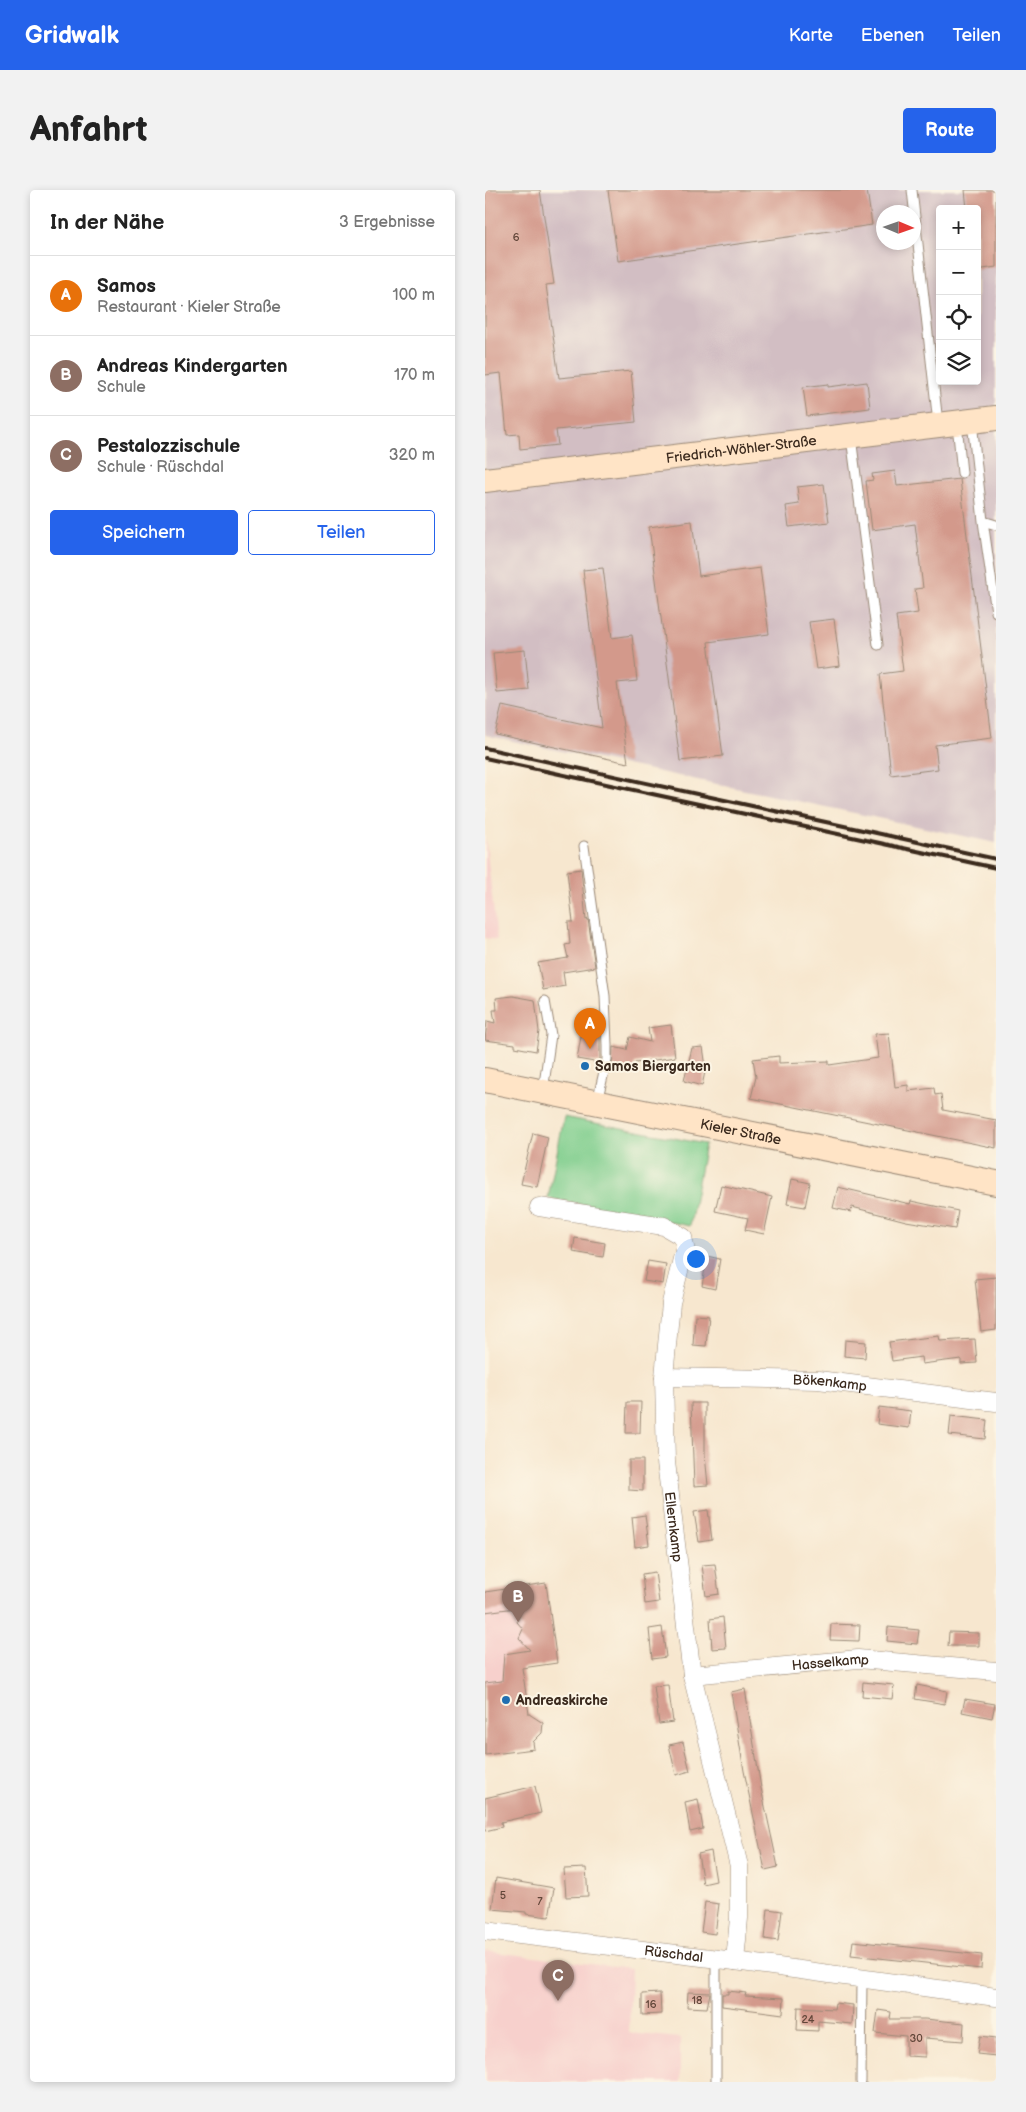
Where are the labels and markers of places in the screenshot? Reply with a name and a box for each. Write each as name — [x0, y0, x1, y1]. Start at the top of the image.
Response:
pin: A — [574, 1008, 606, 1049]
place label: Samos Biergarten — [595, 1058, 711, 1075]
marker: Samos Biergarten — [579, 1060, 591, 1072]
pin: B — [502, 1581, 534, 1622]
place label: Andreaskirche — [515, 1692, 608, 1709]
marker: Andreaskirche — [500, 1694, 512, 1706]
pin: C — [542, 1960, 574, 2001]

